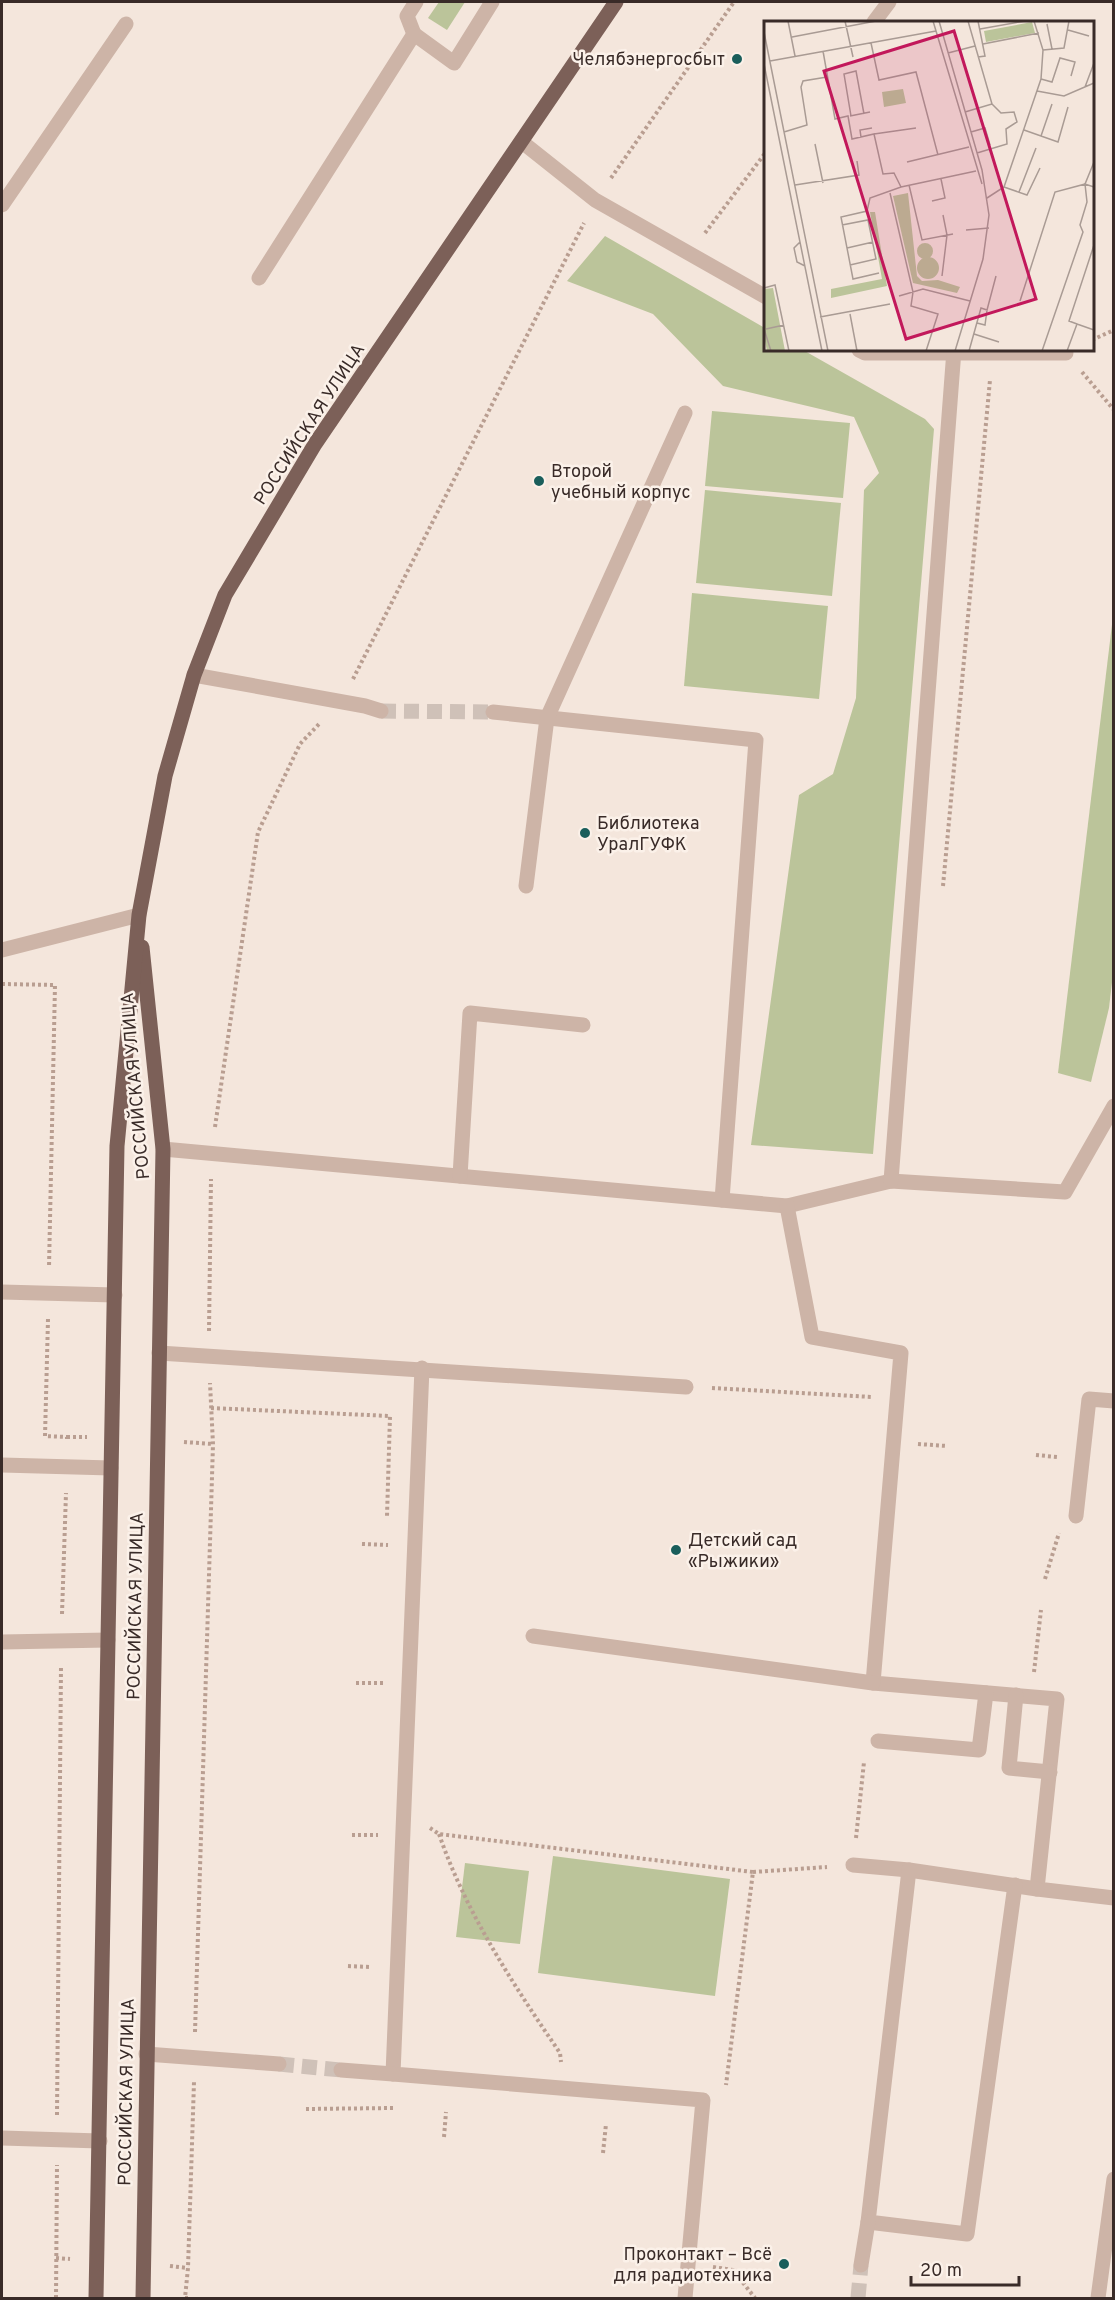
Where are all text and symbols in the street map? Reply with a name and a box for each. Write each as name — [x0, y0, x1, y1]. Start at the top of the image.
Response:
inset map — [764, 21, 1094, 351]
place label: Челябэнергосбыт — [572, 49, 725, 72]
marker: Челябэнергосбыт — [730, 52, 744, 66]
street label: РОССИЙСКАЯ УЛИЦА — [248, 339, 371, 510]
place label: Второй учебный корпус — [551, 461, 691, 505]
marker: Второй учебный корпус — [532, 474, 546, 488]
place label: Библиотека УралГУФК — [597, 813, 699, 857]
marker: Библиотека УралГУФК — [578, 826, 592, 840]
street label: РОССИЙСКАЯ УЛИЦА — [115, 991, 156, 1181]
street label: РОССИЙСКАЯ УЛИЦА — [121, 1512, 150, 1700]
place label: Детский сад «Рыжики» — [688, 1530, 797, 1574]
marker: Детский сад «Рыжики» — [669, 1543, 683, 1557]
street label: РОССИЙСКАЯ УЛИЦА — [112, 1998, 141, 2186]
place label: Проконтакт – Всё для радиотехника — [613, 2244, 772, 2288]
scale bar — [911, 2249, 1019, 2287]
marker: Проконтакт – Всё для радиотехника — [777, 2257, 791, 2271]
text: 20 m — [920, 2260, 962, 2283]

